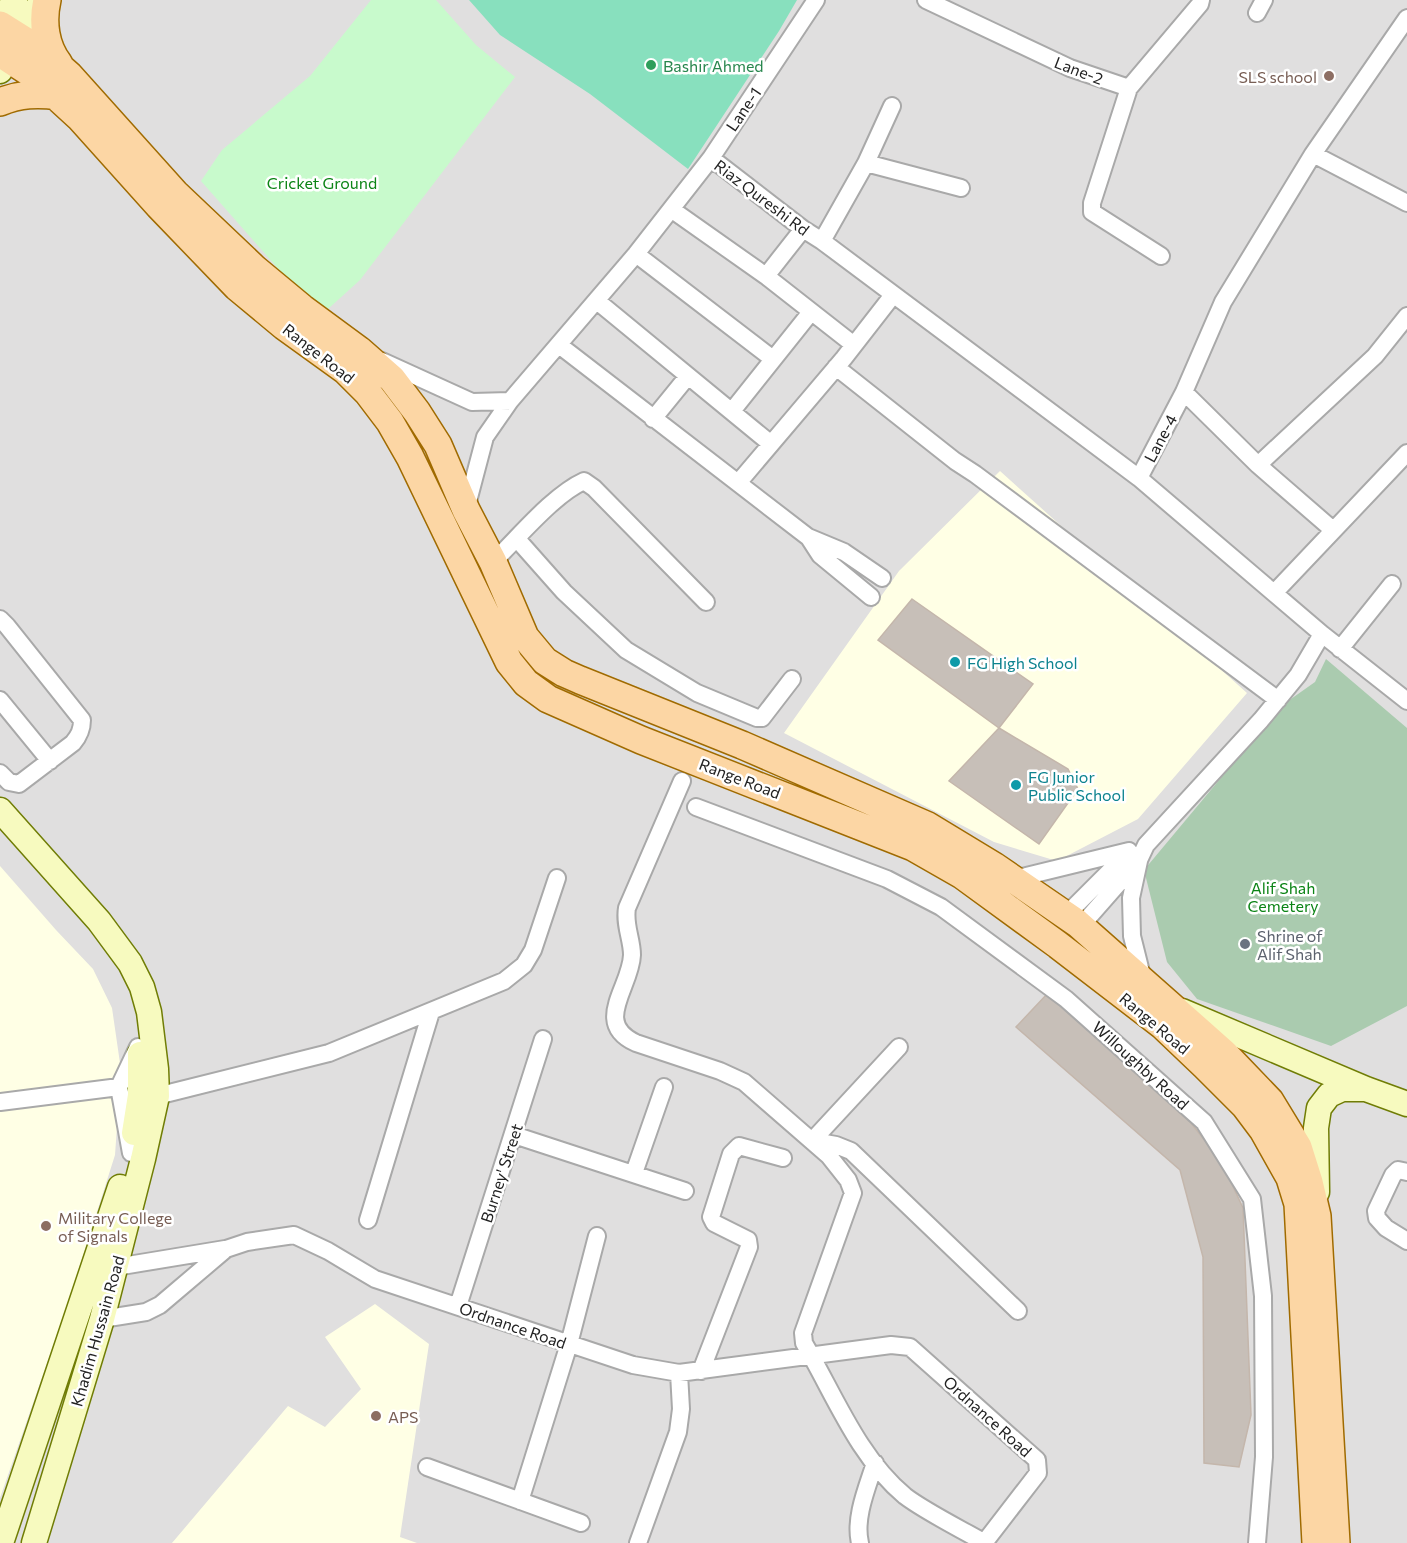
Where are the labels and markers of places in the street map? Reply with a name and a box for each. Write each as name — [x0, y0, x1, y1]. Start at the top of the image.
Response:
place label: Bashir Ahmed — [663, 56, 764, 75]
marker: Bashir Ahmed — [644, 58, 658, 72]
place label: SLS school — [1238, 67, 1317, 86]
marker: SLS school — [1322, 69, 1336, 83]
place label: FG High School — [967, 653, 1078, 672]
marker: FG High School — [948, 655, 962, 669]
place label: FG Junior Public School — [1028, 767, 1125, 804]
marker: FG Junior Public School — [1009, 778, 1023, 792]
place label: Shrine of Alif Shah — [1257, 926, 1323, 963]
marker: Shrine of Alif Shah — [1238, 937, 1252, 951]
place label: Military College of Signals — [58, 1208, 172, 1245]
marker: Military College of Signals — [39, 1219, 53, 1233]
place label: APS — [388, 1407, 418, 1426]
marker: APS — [369, 1409, 383, 1423]

